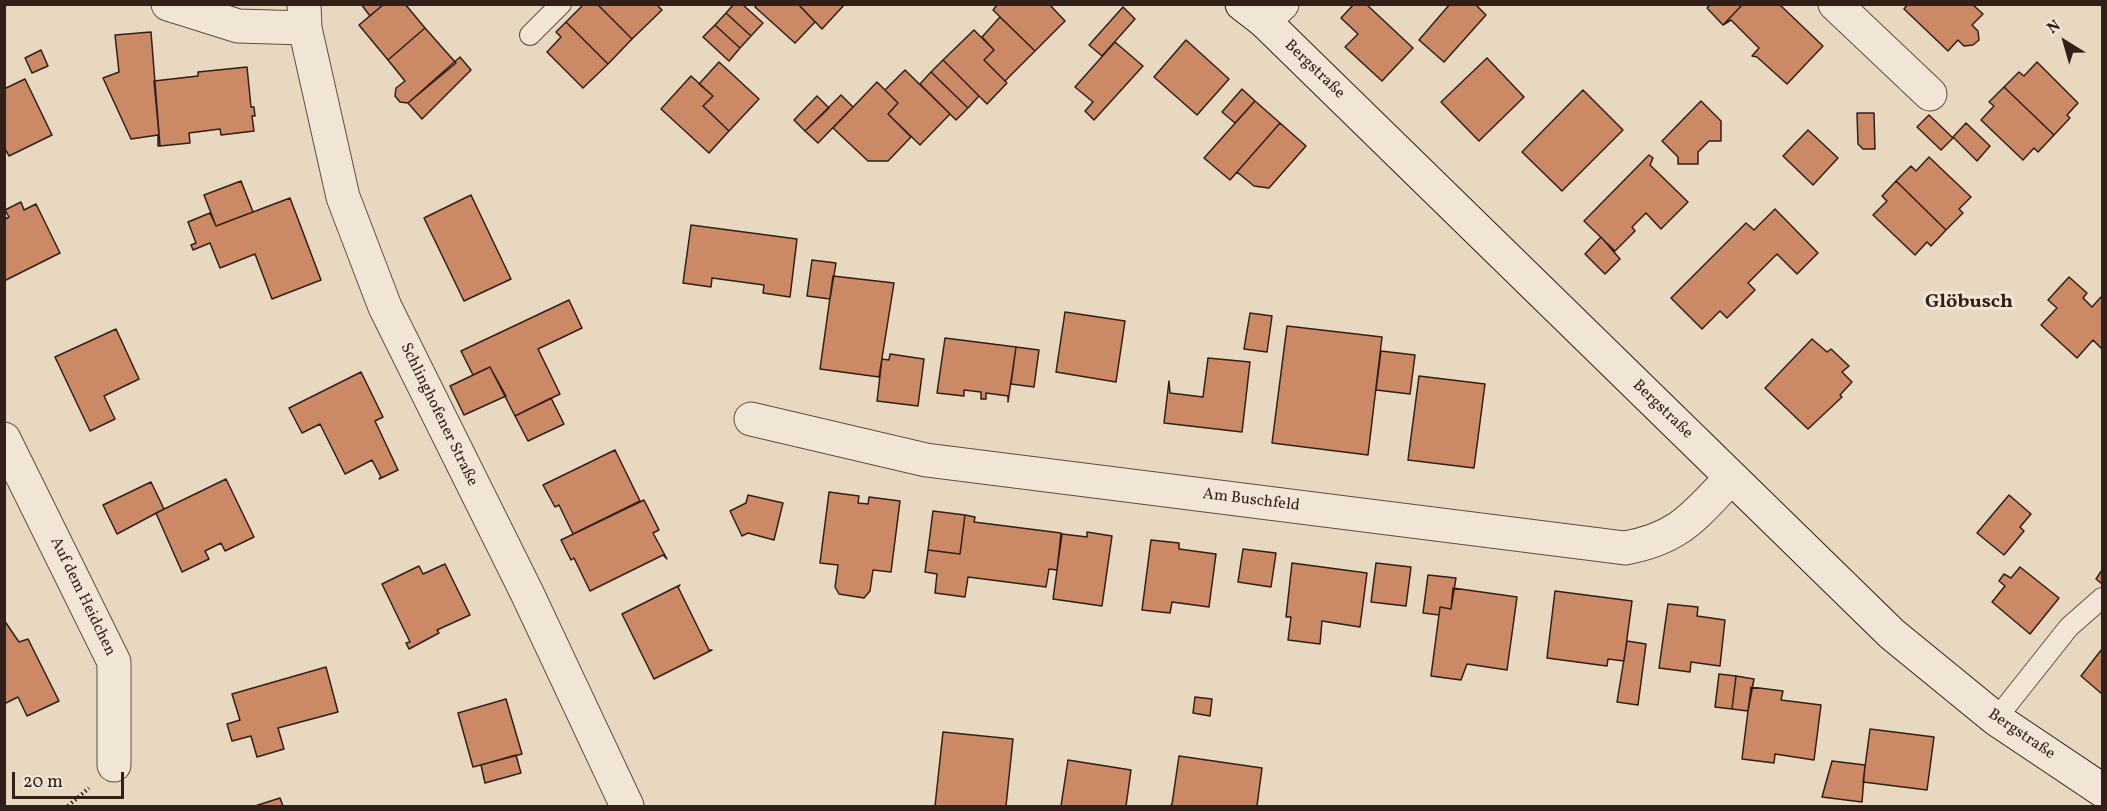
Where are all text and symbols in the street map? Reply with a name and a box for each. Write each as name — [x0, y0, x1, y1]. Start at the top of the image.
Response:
north arrow — [2035, 12, 2095, 72]
text: N — [2043, 15, 2065, 40]
street label: Bergstraße — [1280, 36, 1348, 104]
district label: Glöbusch — [1925, 291, 2013, 315]
street label: Schlinghofener Straße — [395, 340, 481, 490]
street label: Bergstraße — [1628, 376, 1696, 444]
street label: Am Buschfeld — [1201, 486, 1301, 516]
street label: Auf dem Heidchen — [45, 535, 119, 659]
street label: Bergstraße — [1984, 706, 2058, 764]
scale bar — [15, 760, 128, 798]
text: 20 m — [23, 770, 63, 795]

